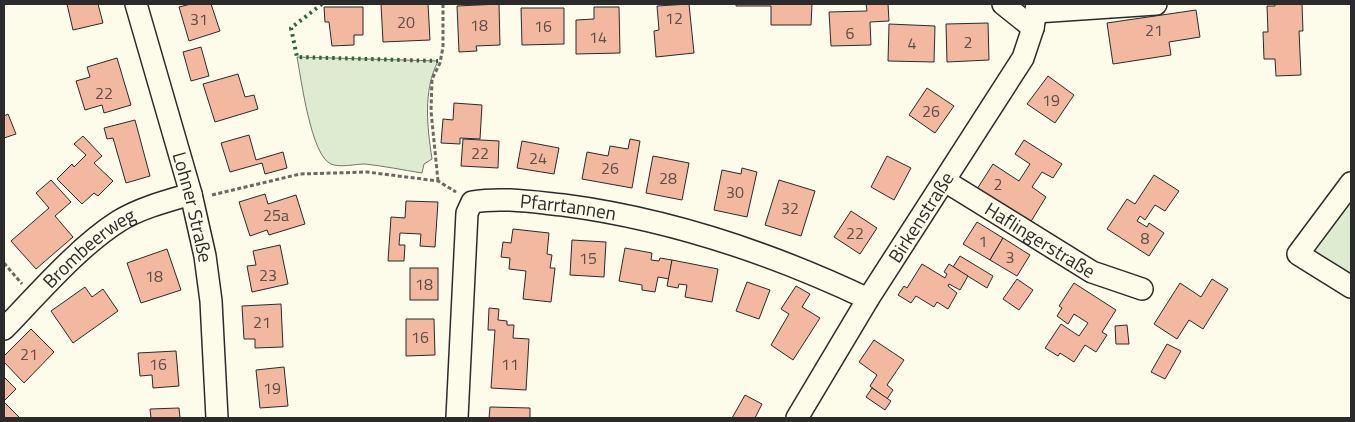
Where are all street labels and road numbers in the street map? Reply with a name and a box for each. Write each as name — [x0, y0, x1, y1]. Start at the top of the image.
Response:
street label: Lohner Straße — [165, 148, 221, 264]
street label: Birkenstraße — [880, 166, 960, 268]
street label: Pfarrtannen — [519, 186, 619, 227]
street label: Haflingerstraße — [979, 194, 1101, 285]
street label: Brombeerweg — [35, 200, 140, 294]

